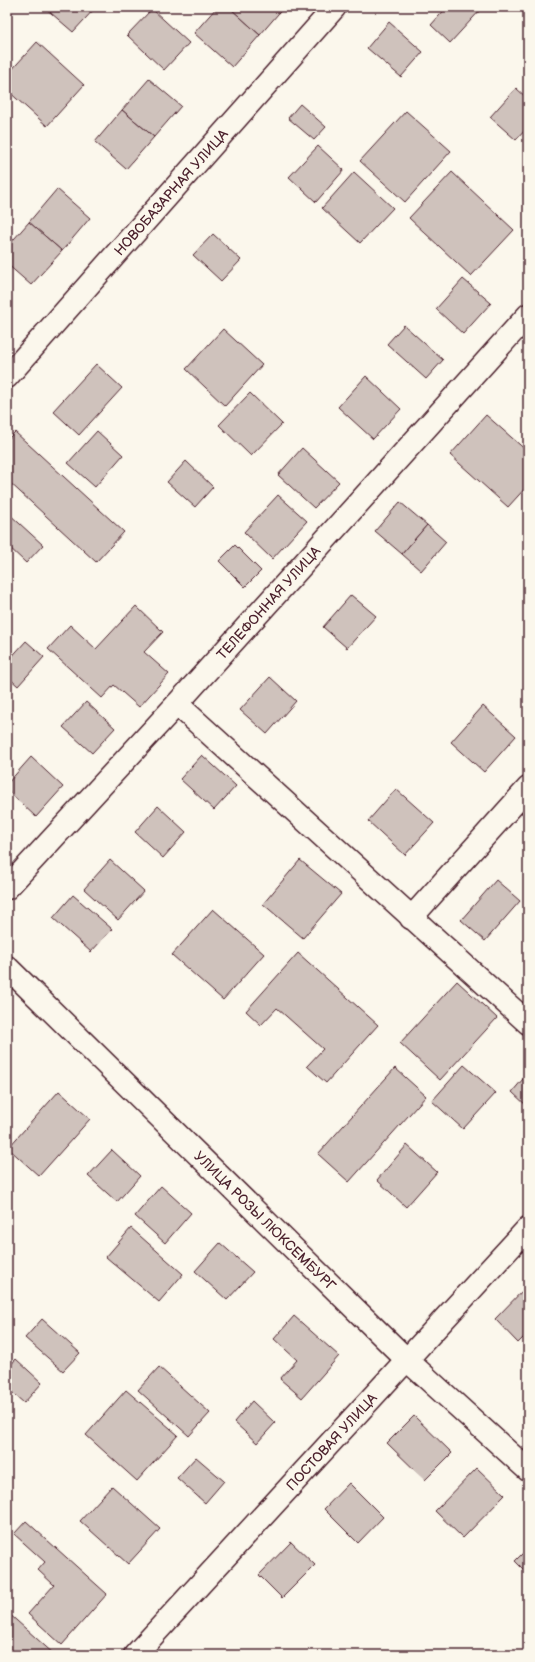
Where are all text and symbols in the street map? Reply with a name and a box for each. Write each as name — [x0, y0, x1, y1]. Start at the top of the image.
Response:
street label: НОВОБАЗАРНАЯ УЛИЦА — [111, 125, 232, 259]
street label: ТЕЛЕФОННАЯ УЛИЦА — [213, 542, 325, 663]
street label: УЛИЦА РОЗЫ ЛЮКСЕМБУРГ — [190, 1148, 340, 1295]
street label: ПОСТОВАЯ УЛИЦА — [283, 1389, 381, 1494]

